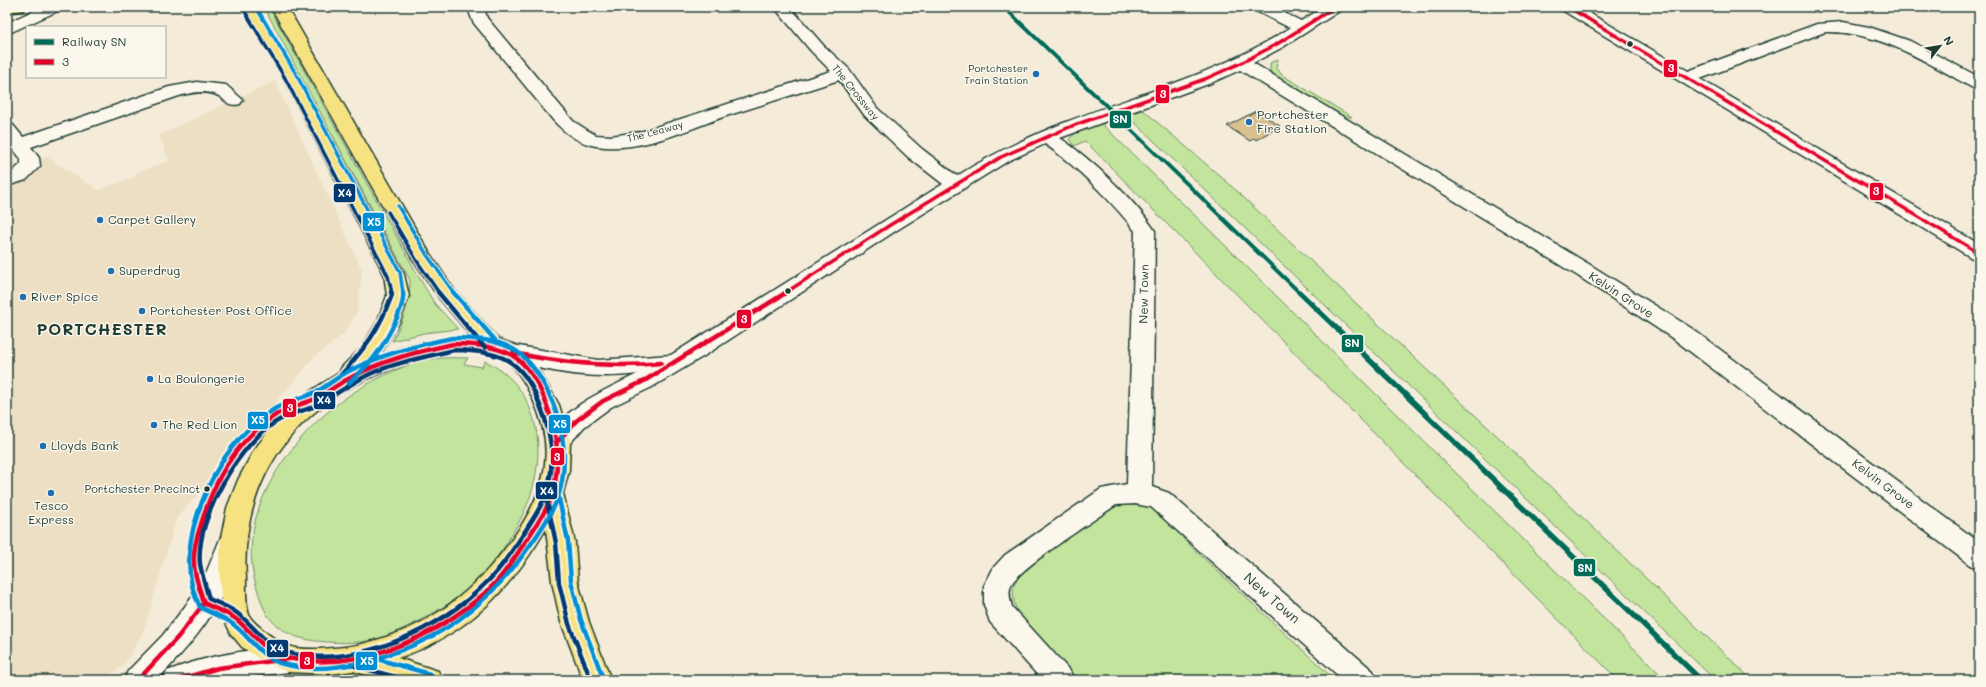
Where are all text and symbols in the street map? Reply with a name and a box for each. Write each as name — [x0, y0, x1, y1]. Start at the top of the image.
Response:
legend — [26, 26, 166, 78]
north arrow — [1920, 26, 1960, 66]
text: Railway SN — [62, 33, 126, 49]
text: N — [1940, 33, 1958, 48]
unlabelled marker — [1625, 39, 1635, 49]
text: 3 — [62, 53, 69, 69]
line badge: 3 — [1663, 59, 1678, 78]
text: 3 — [1668, 60, 1675, 75]
street label: The Crossway — [829, 61, 883, 123]
place label: Portchester Train Station — [964, 61, 1028, 87]
marker: Portchester Train Station — [1031, 69, 1041, 79]
line badge: 3 — [1155, 84, 1170, 104]
text: 3 — [1160, 86, 1167, 101]
place label: Portchester Fire Station — [1257, 106, 1329, 136]
line badge: SN — [1109, 110, 1132, 129]
text: SN — [1112, 111, 1128, 126]
street label: The Leaway — [625, 117, 685, 145]
marker: Portchester Fire Station — [1244, 117, 1254, 127]
line badge: 3 — [1869, 182, 1884, 201]
line badge: X4 — [333, 183, 356, 203]
text: 3 — [1873, 183, 1880, 198]
text: X4 — [338, 185, 352, 200]
place label: Carpet Gallery — [108, 211, 196, 227]
line badge: X5 — [362, 212, 385, 232]
text: X5 — [367, 214, 382, 229]
marker: Carpet Gallery — [95, 215, 105, 225]
place label: Superdrug — [119, 262, 180, 278]
street label: New Town — [1134, 264, 1152, 324]
marker: Superdrug — [106, 266, 116, 276]
street label: Kelvin Grove — [1586, 267, 1657, 321]
unlabelled marker — [783, 286, 793, 296]
place label: River Spice — [31, 288, 98, 304]
marker: River Spice — [18, 292, 28, 302]
place label: Portchester Post Office — [150, 302, 292, 318]
marker: Portchester Post Office — [137, 306, 147, 316]
line badge: 3 — [736, 309, 752, 329]
text: 3 — [741, 311, 748, 326]
district label: PORTCHESTER — [36, 318, 168, 339]
line badge: SN — [1341, 334, 1364, 353]
text: SN — [1344, 335, 1360, 350]
place label: La Boulongerie — [158, 370, 245, 386]
marker: La Boulongerie — [145, 374, 155, 384]
line badge: X4 — [313, 391, 336, 410]
text: X4 — [317, 392, 331, 407]
line badge: 3 — [282, 398, 297, 418]
text: 3 — [287, 400, 294, 415]
line badge: X5 — [247, 411, 269, 430]
text: X5 — [251, 412, 266, 427]
line badge: X5 — [548, 414, 571, 434]
place label: The Red Lion — [162, 416, 237, 432]
text: X5 — [553, 416, 568, 431]
marker: The Red Lion — [149, 420, 159, 430]
place label: Lloyds Bank — [51, 437, 119, 453]
marker: Lloyds Bank — [38, 441, 48, 451]
line badge: 3 — [550, 447, 565, 466]
text: 3 — [554, 449, 561, 464]
street label: Kelvin Grove — [1849, 455, 1918, 512]
place label: Portchester Precinct — [85, 481, 200, 496]
line badge: X4 — [535, 481, 558, 500]
text: X4 — [540, 483, 554, 498]
marker: Portchester Precinct — [202, 484, 212, 494]
marker: Tesco Express — [46, 488, 56, 498]
place label: Tesco Express — [28, 497, 74, 527]
line badge: SN — [1573, 558, 1596, 577]
text: SN — [1577, 560, 1593, 575]
street label: New Town — [1240, 568, 1305, 627]
line badge: X4 — [266, 639, 289, 658]
text: X4 — [270, 640, 284, 655]
line badge: 3 — [299, 651, 315, 670]
line badge: X5 — [355, 651, 378, 671]
text: 3 — [304, 653, 311, 668]
text: X5 — [360, 653, 375, 668]

